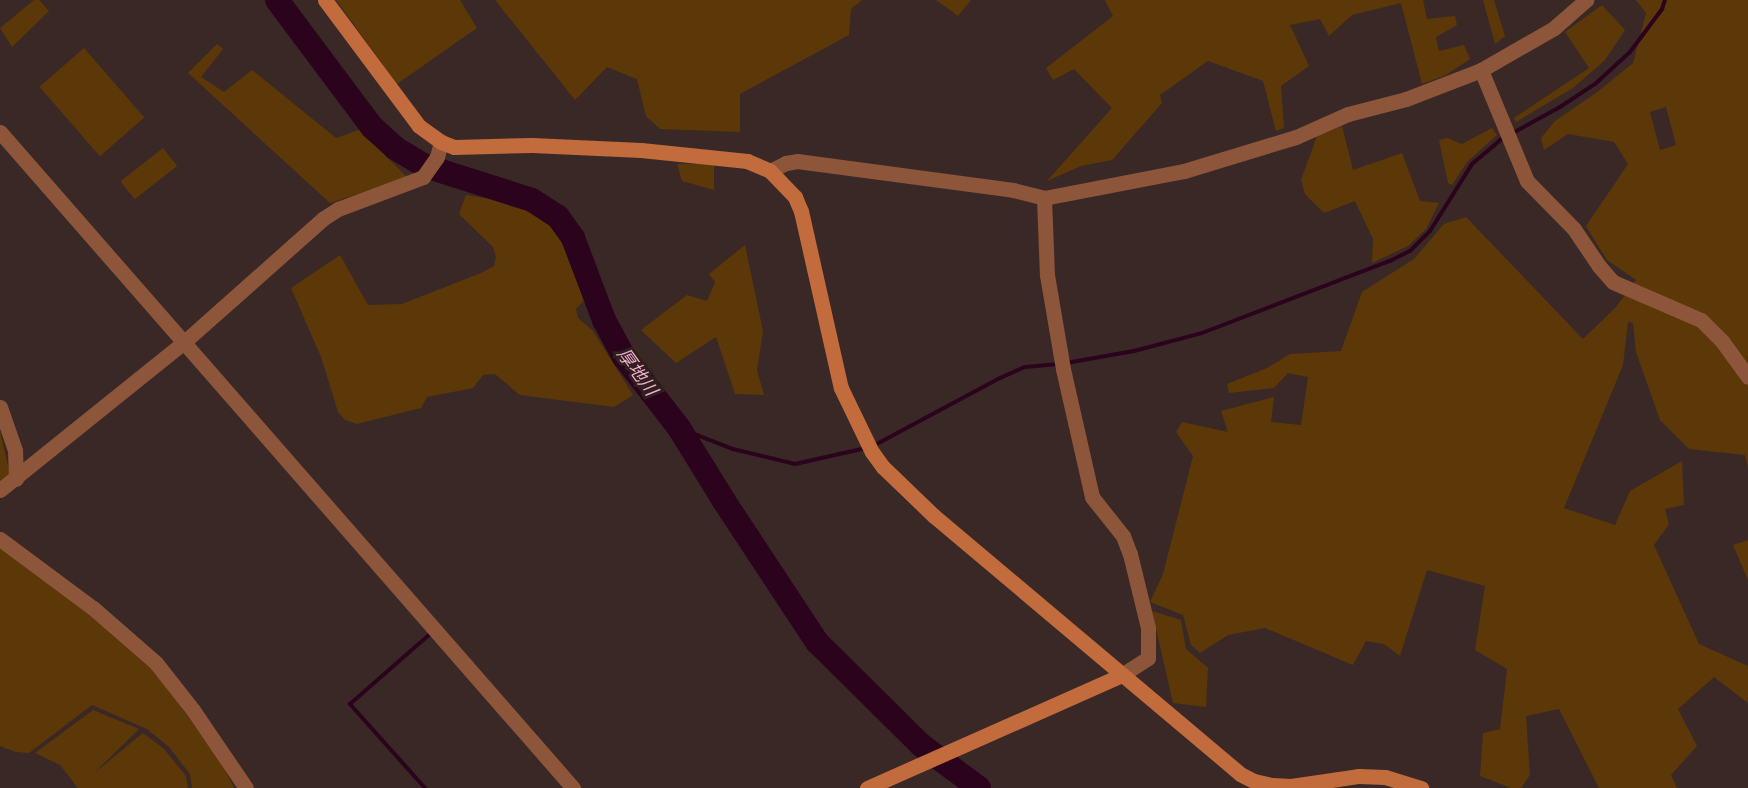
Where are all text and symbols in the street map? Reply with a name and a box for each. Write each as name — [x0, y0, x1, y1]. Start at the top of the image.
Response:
water label: 厚地川 — [612, 344, 662, 400]

